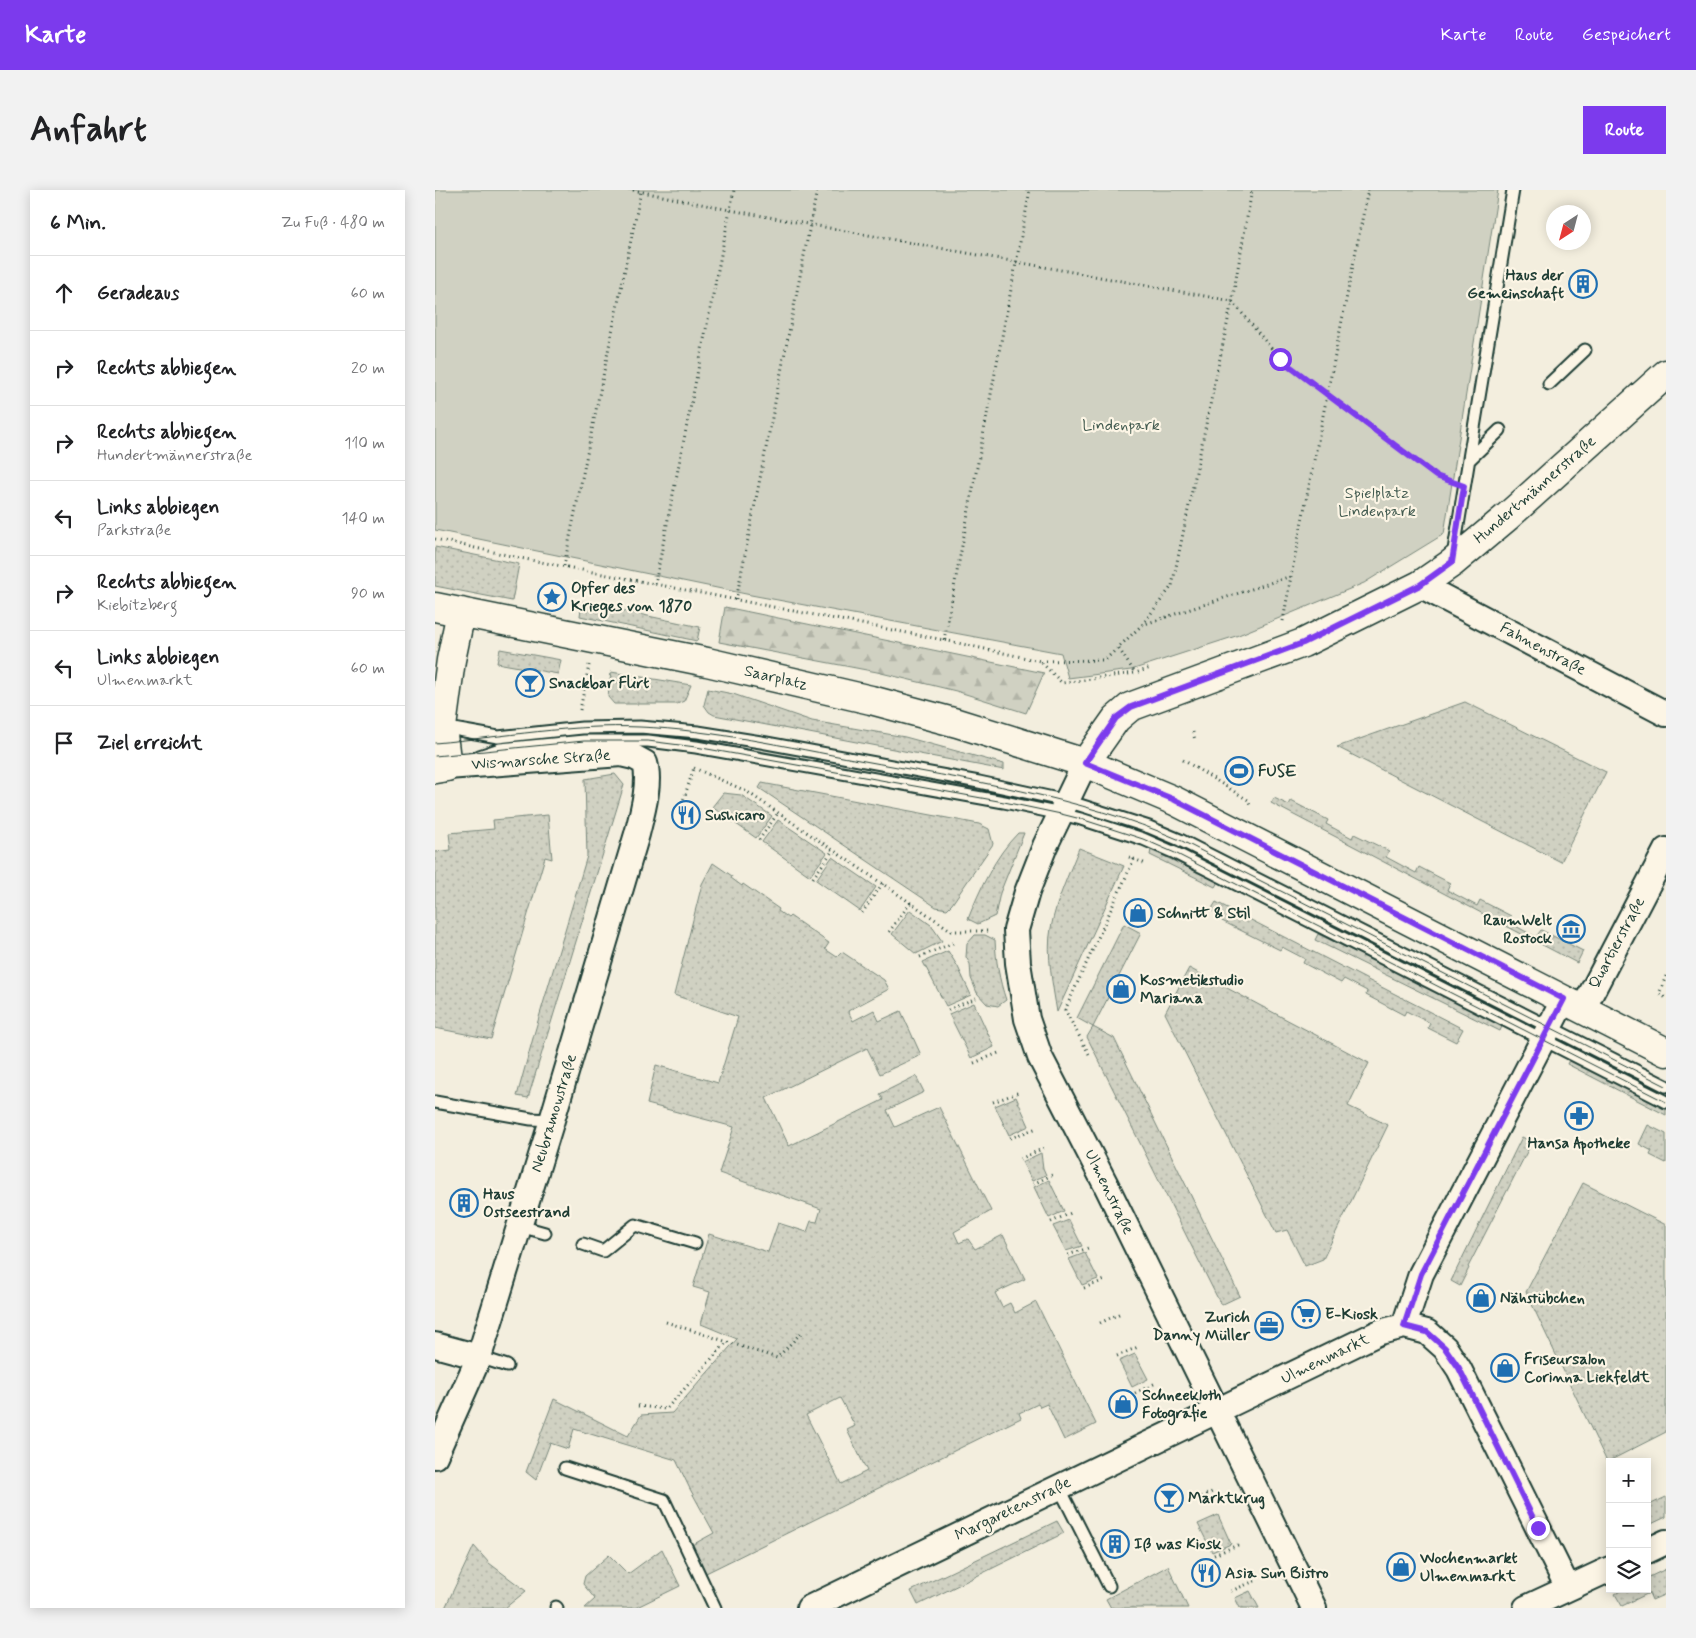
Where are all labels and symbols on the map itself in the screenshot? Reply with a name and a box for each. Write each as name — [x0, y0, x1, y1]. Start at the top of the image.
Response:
north arrow — [1546, 205, 1591, 250]
place label: Haus der Gemeinschaft — [1467, 265, 1564, 304]
building icon: Haus der Gemeinschaft — [1568, 269, 1598, 299]
route start — [1269, 348, 1292, 371]
park label: Lindenpark — [1082, 415, 1160, 436]
street label: Hundertmännerstraße — [1469, 431, 1601, 549]
park label: Spielplatz Lindenpark — [1338, 483, 1416, 522]
place label: Opfer des Krieges von 1870 — [571, 578, 692, 619]
place icon: Opfer des Krieges von 1870 — [537, 582, 567, 612]
street label: Fahnenstraße — [1496, 617, 1590, 681]
street label: Saarplatz — [742, 660, 810, 696]
bar icon: Snackbar Flirt — [515, 668, 545, 698]
place label: Snackbar Flirt — [549, 673, 649, 694]
street label: Wismarsche Straße — [471, 745, 611, 775]
sports icon: FUSE — [1224, 756, 1254, 786]
place label: FUSE — [1258, 761, 1297, 782]
restaurant icon: Sushicaro — [671, 800, 701, 830]
place label: Sushicaro — [705, 805, 765, 826]
street label: Quartierstraße — [1584, 893, 1650, 993]
shop icon: Schnitt & Stil — [1123, 898, 1153, 928]
place label: Schnitt & Stil — [1157, 903, 1251, 924]
place label: RaumWelt Rostock — [1483, 910, 1553, 949]
museum icon: RaumWelt Rostock — [1556, 914, 1586, 944]
place label: Kosmetikstudio Mariana — [1140, 970, 1244, 1009]
shop icon: Kosmetikstudio Mariana — [1106, 974, 1136, 1004]
street label: Neubramowstraße — [526, 1051, 582, 1175]
pharmacy icon: Hansa Apotheke — [1564, 1101, 1594, 1131]
place label: Hansa Apotheke — [1527, 1133, 1631, 1155]
street label: Ulmenstraße — [1079, 1146, 1139, 1238]
place label: Haus Ostseestrand — [483, 1184, 570, 1223]
building icon: Haus Ostseestrand — [449, 1188, 479, 1218]
shop icon: Nähstübchen — [1466, 1283, 1496, 1313]
place label: Nähstübchen — [1500, 1288, 1585, 1309]
supermarket icon: E-Kiosk — [1291, 1299, 1321, 1329]
place label: E-Kiosk — [1325, 1304, 1378, 1325]
place label: Zurich Danny Müller — [1152, 1307, 1251, 1346]
office icon: Zurich Danny Müller — [1254, 1311, 1284, 1341]
street label: Ulmenmarkt — [1277, 1328, 1373, 1389]
place label: Friseursalon Corinna Liekfeldt — [1524, 1349, 1650, 1388]
shop icon: Friseursalon Corinna Liekfeldt — [1490, 1353, 1520, 1383]
place label: Schneekloth Fotografie — [1142, 1385, 1222, 1426]
shop icon: Schneekloth Fotografie — [1108, 1389, 1138, 1419]
street label: Margaretenstraße — [951, 1472, 1075, 1547]
bar icon: Marktkrug — [1154, 1483, 1184, 1513]
place label: Marktkrug — [1188, 1488, 1265, 1510]
route end — [1527, 1517, 1550, 1540]
building icon: Iß was Kiosk — [1100, 1529, 1130, 1559]
place label: Iß was Kiosk — [1134, 1534, 1223, 1555]
place label: Wochenmarkt Ulmenmarkt — [1419, 1548, 1518, 1587]
shop icon: Wochenmarkt Ulmenmarkt — [1386, 1552, 1416, 1582]
restaurant icon: Asia Sun Bistro — [1191, 1558, 1221, 1588]
place label: Asia Sun Bistro — [1225, 1563, 1329, 1584]

